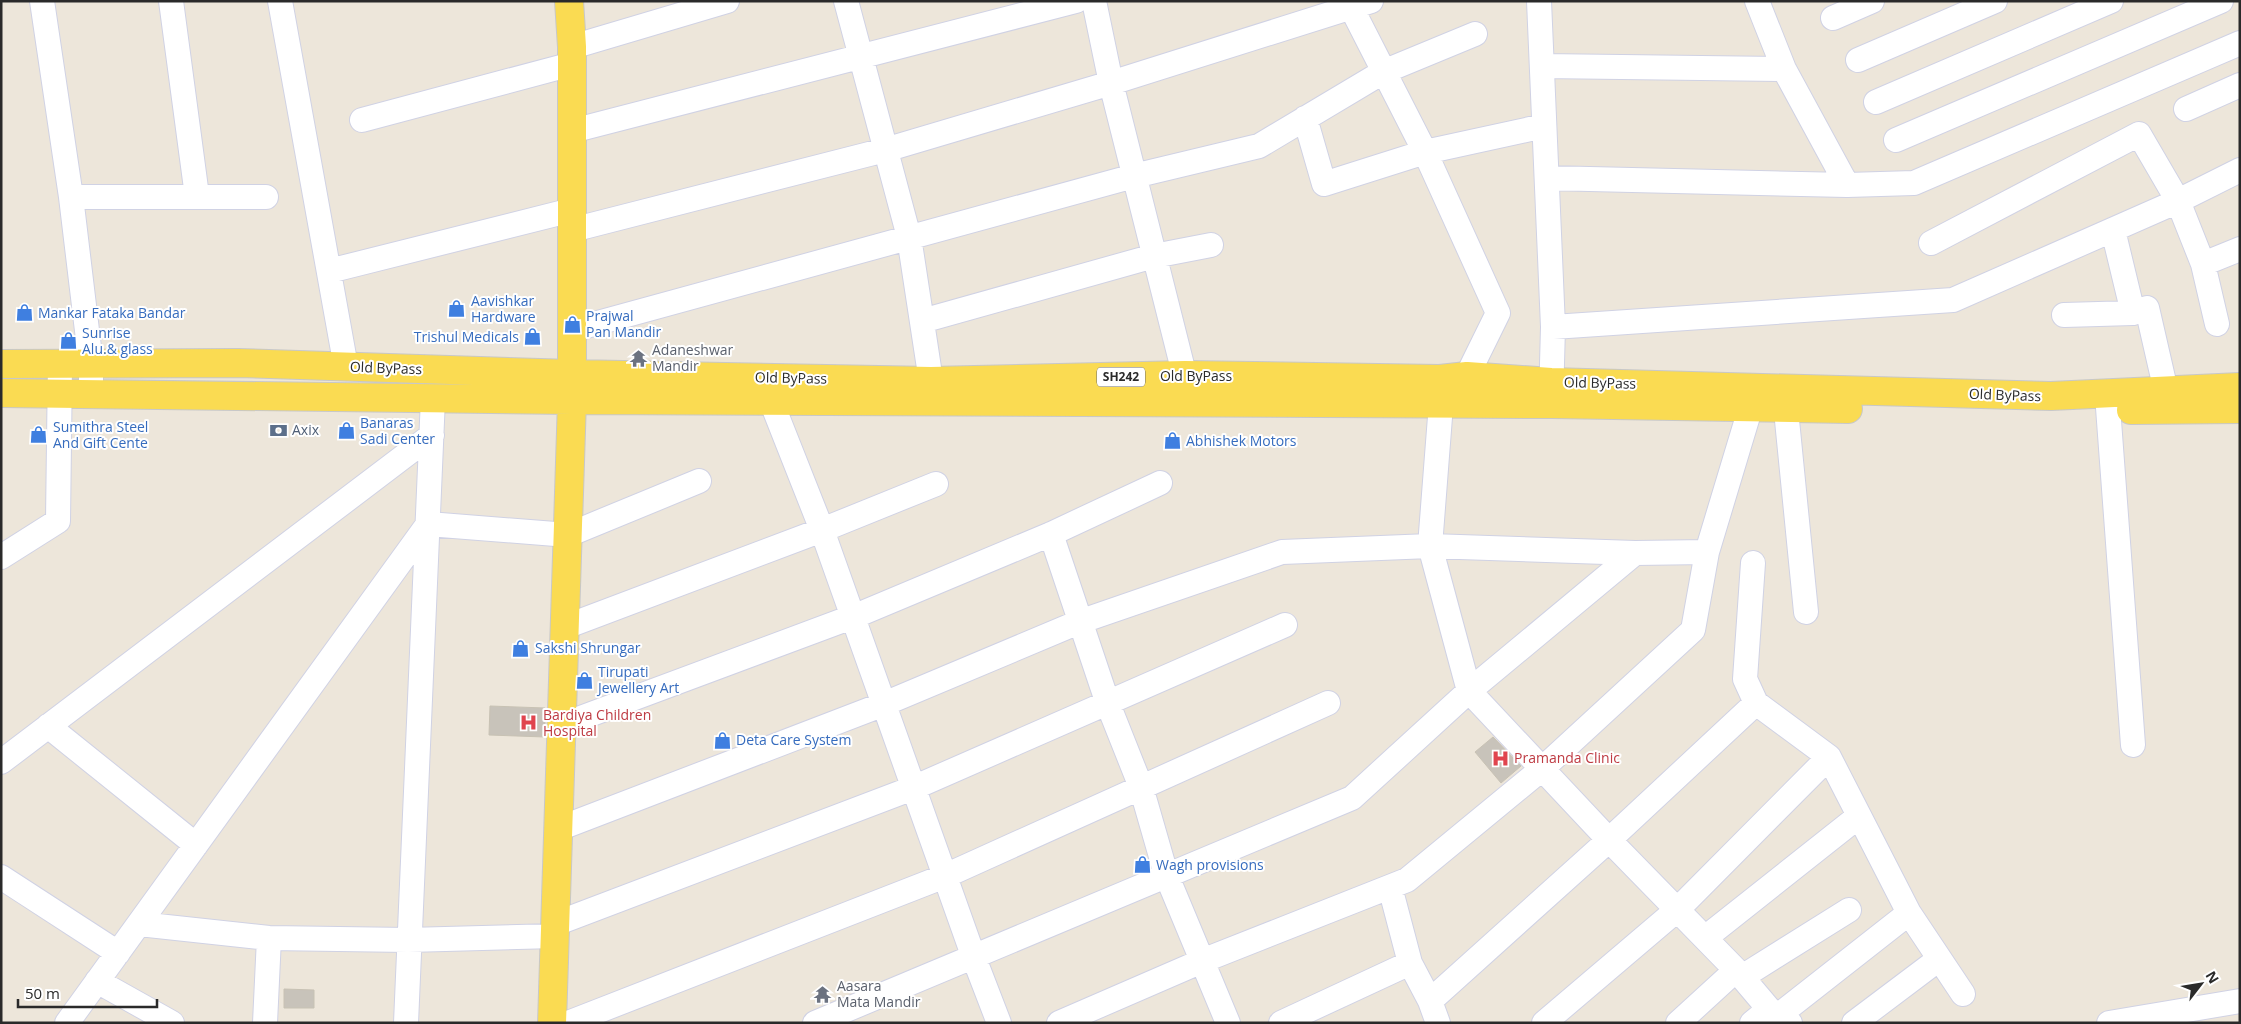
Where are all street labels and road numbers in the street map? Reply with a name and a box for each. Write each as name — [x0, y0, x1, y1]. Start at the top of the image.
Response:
street label: Old ByPass — [350, 357, 423, 378]
street label: Old ByPass — [1160, 366, 1232, 385]
street label: Old ByPass — [755, 367, 828, 388]
road number: SH242 — [1097, 368, 1145, 387]
street label: Old ByPass — [1564, 372, 1637, 393]
street label: Old ByPass — [1969, 384, 2042, 405]

